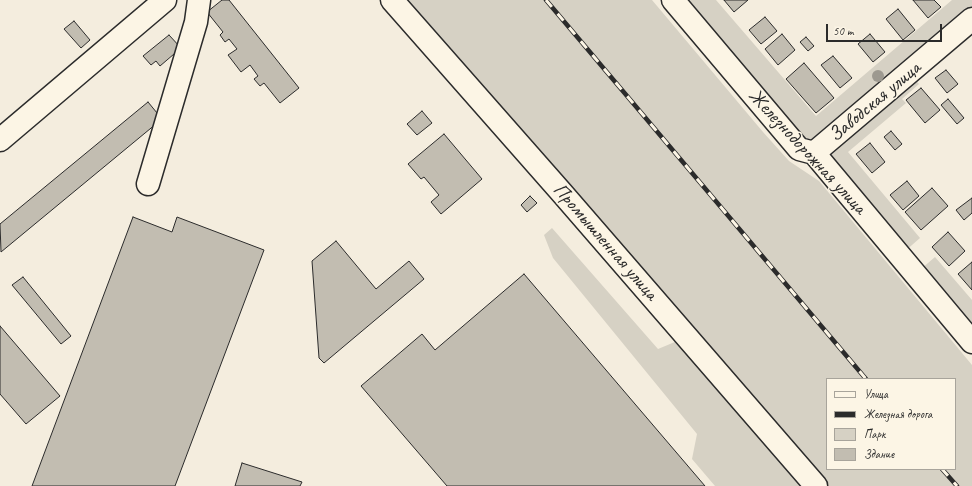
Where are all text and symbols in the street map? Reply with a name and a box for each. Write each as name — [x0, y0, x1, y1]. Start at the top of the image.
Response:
scale bar — [828, 16, 944, 42]
text: 50 m — [833, 23, 853, 39]
street label: Заводская улица — [824, 57, 926, 147]
street label: Железнодорожная улица — [743, 84, 871, 220]
street label: Промышленная улица — [547, 178, 663, 306]
legend — [826, 378, 956, 470]
text: Улица — [864, 386, 888, 402]
text: Железная дорога — [864, 406, 932, 422]
text: Парк — [864, 426, 885, 442]
text: Здание — [864, 446, 894, 462]

